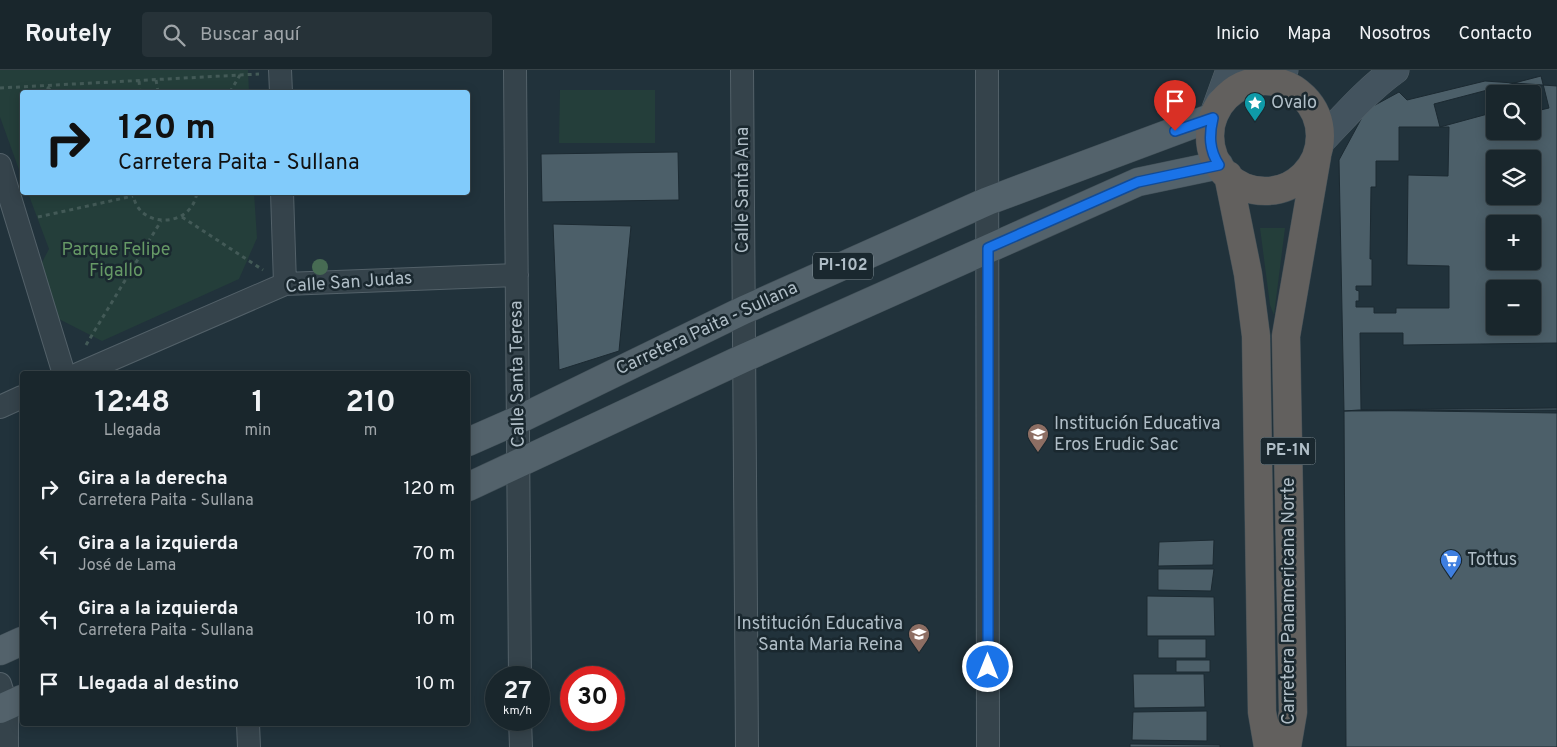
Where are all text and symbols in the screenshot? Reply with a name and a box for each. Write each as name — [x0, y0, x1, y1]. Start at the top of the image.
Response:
search box — [142, 12, 492, 57]
text: Routely — [25, 20, 112, 50]
icon: search — [160, 21, 188, 49]
text: Buscar aquí — [200, 23, 300, 47]
text: Inicio — [1216, 23, 1259, 46]
text: Mapa — [1287, 23, 1331, 46]
text: Nosotros — [1359, 23, 1431, 46]
text: Contacto — [1459, 23, 1532, 46]
pin — [1154, 80, 1196, 131]
map controls — [1486, 85, 1541, 335]
button: search — [1486, 85, 1541, 140]
icon: arrive — [1161, 87, 1189, 115]
place icon: Ovalo — [1243, 91, 1267, 122]
place label: Ovalo — [1271, 92, 1317, 115]
text: 120 m — [118, 107, 216, 151]
icon: right — [35, 110, 100, 175]
street label: Calle Santa Ana — [732, 127, 755, 253]
text: Carretera Paita - Sullana — [118, 150, 360, 177]
button: layers — [1486, 150, 1541, 205]
button: + — [1486, 215, 1541, 270]
park label: Parque Felipe Figallo — [61, 239, 171, 283]
road number: PI-102 — [813, 252, 873, 280]
street label: Calle San Judas — [285, 267, 413, 299]
street label: Carretera Paita - Sullana — [613, 277, 801, 381]
button: − — [1486, 280, 1541, 335]
street label: Calle Santa Teresa — [505, 300, 531, 448]
text: 12:48 — [94, 385, 170, 422]
text: 1 — [252, 385, 264, 422]
text: 210 — [346, 385, 396, 422]
place label: Institución Educativa Eros Erudic Sac — [1054, 413, 1221, 457]
text: Llegada — [104, 421, 161, 441]
text: min — [245, 421, 271, 441]
text: m — [364, 421, 377, 441]
school or university icon: Institución Educativa Eros Erudic Sac — [1026, 422, 1050, 453]
road number: PE-1N — [1260, 438, 1316, 464]
text: Gira a la derecha — [78, 467, 228, 491]
icon: right — [35, 475, 63, 503]
text: 120 m — [404, 477, 455, 501]
street label: Carretera Panamericana Norte — [1278, 477, 1301, 725]
text: Carretera Paita - Sullana — [78, 491, 254, 511]
text: Gira a la izquierda — [78, 532, 238, 556]
icon: left — [35, 540, 63, 568]
text: 70 m — [413, 542, 455, 566]
supermarket icon: Tottus — [1439, 548, 1463, 579]
place label: Tottus — [1467, 549, 1517, 572]
text: José de Lama — [78, 556, 176, 576]
text: Gira a la izquierda — [78, 597, 238, 621]
icon: left — [35, 605, 63, 633]
text: 10 m — [415, 607, 455, 631]
place label: Institución Educativa Santa Maria Reina — [736, 613, 903, 657]
text: Carretera Paita - Sullana — [78, 621, 254, 641]
school or university icon: Institución Educativa Santa Maria Reina — [907, 622, 931, 653]
position arrow — [961, 640, 1013, 692]
speed limit sign: 30 — [560, 666, 625, 731]
icon: arrive — [35, 670, 63, 698]
text: Llegada al destino — [78, 672, 239, 696]
text: 10 m — [415, 672, 455, 696]
text: 27 — [503, 676, 532, 708]
text: km/h — [503, 703, 532, 719]

